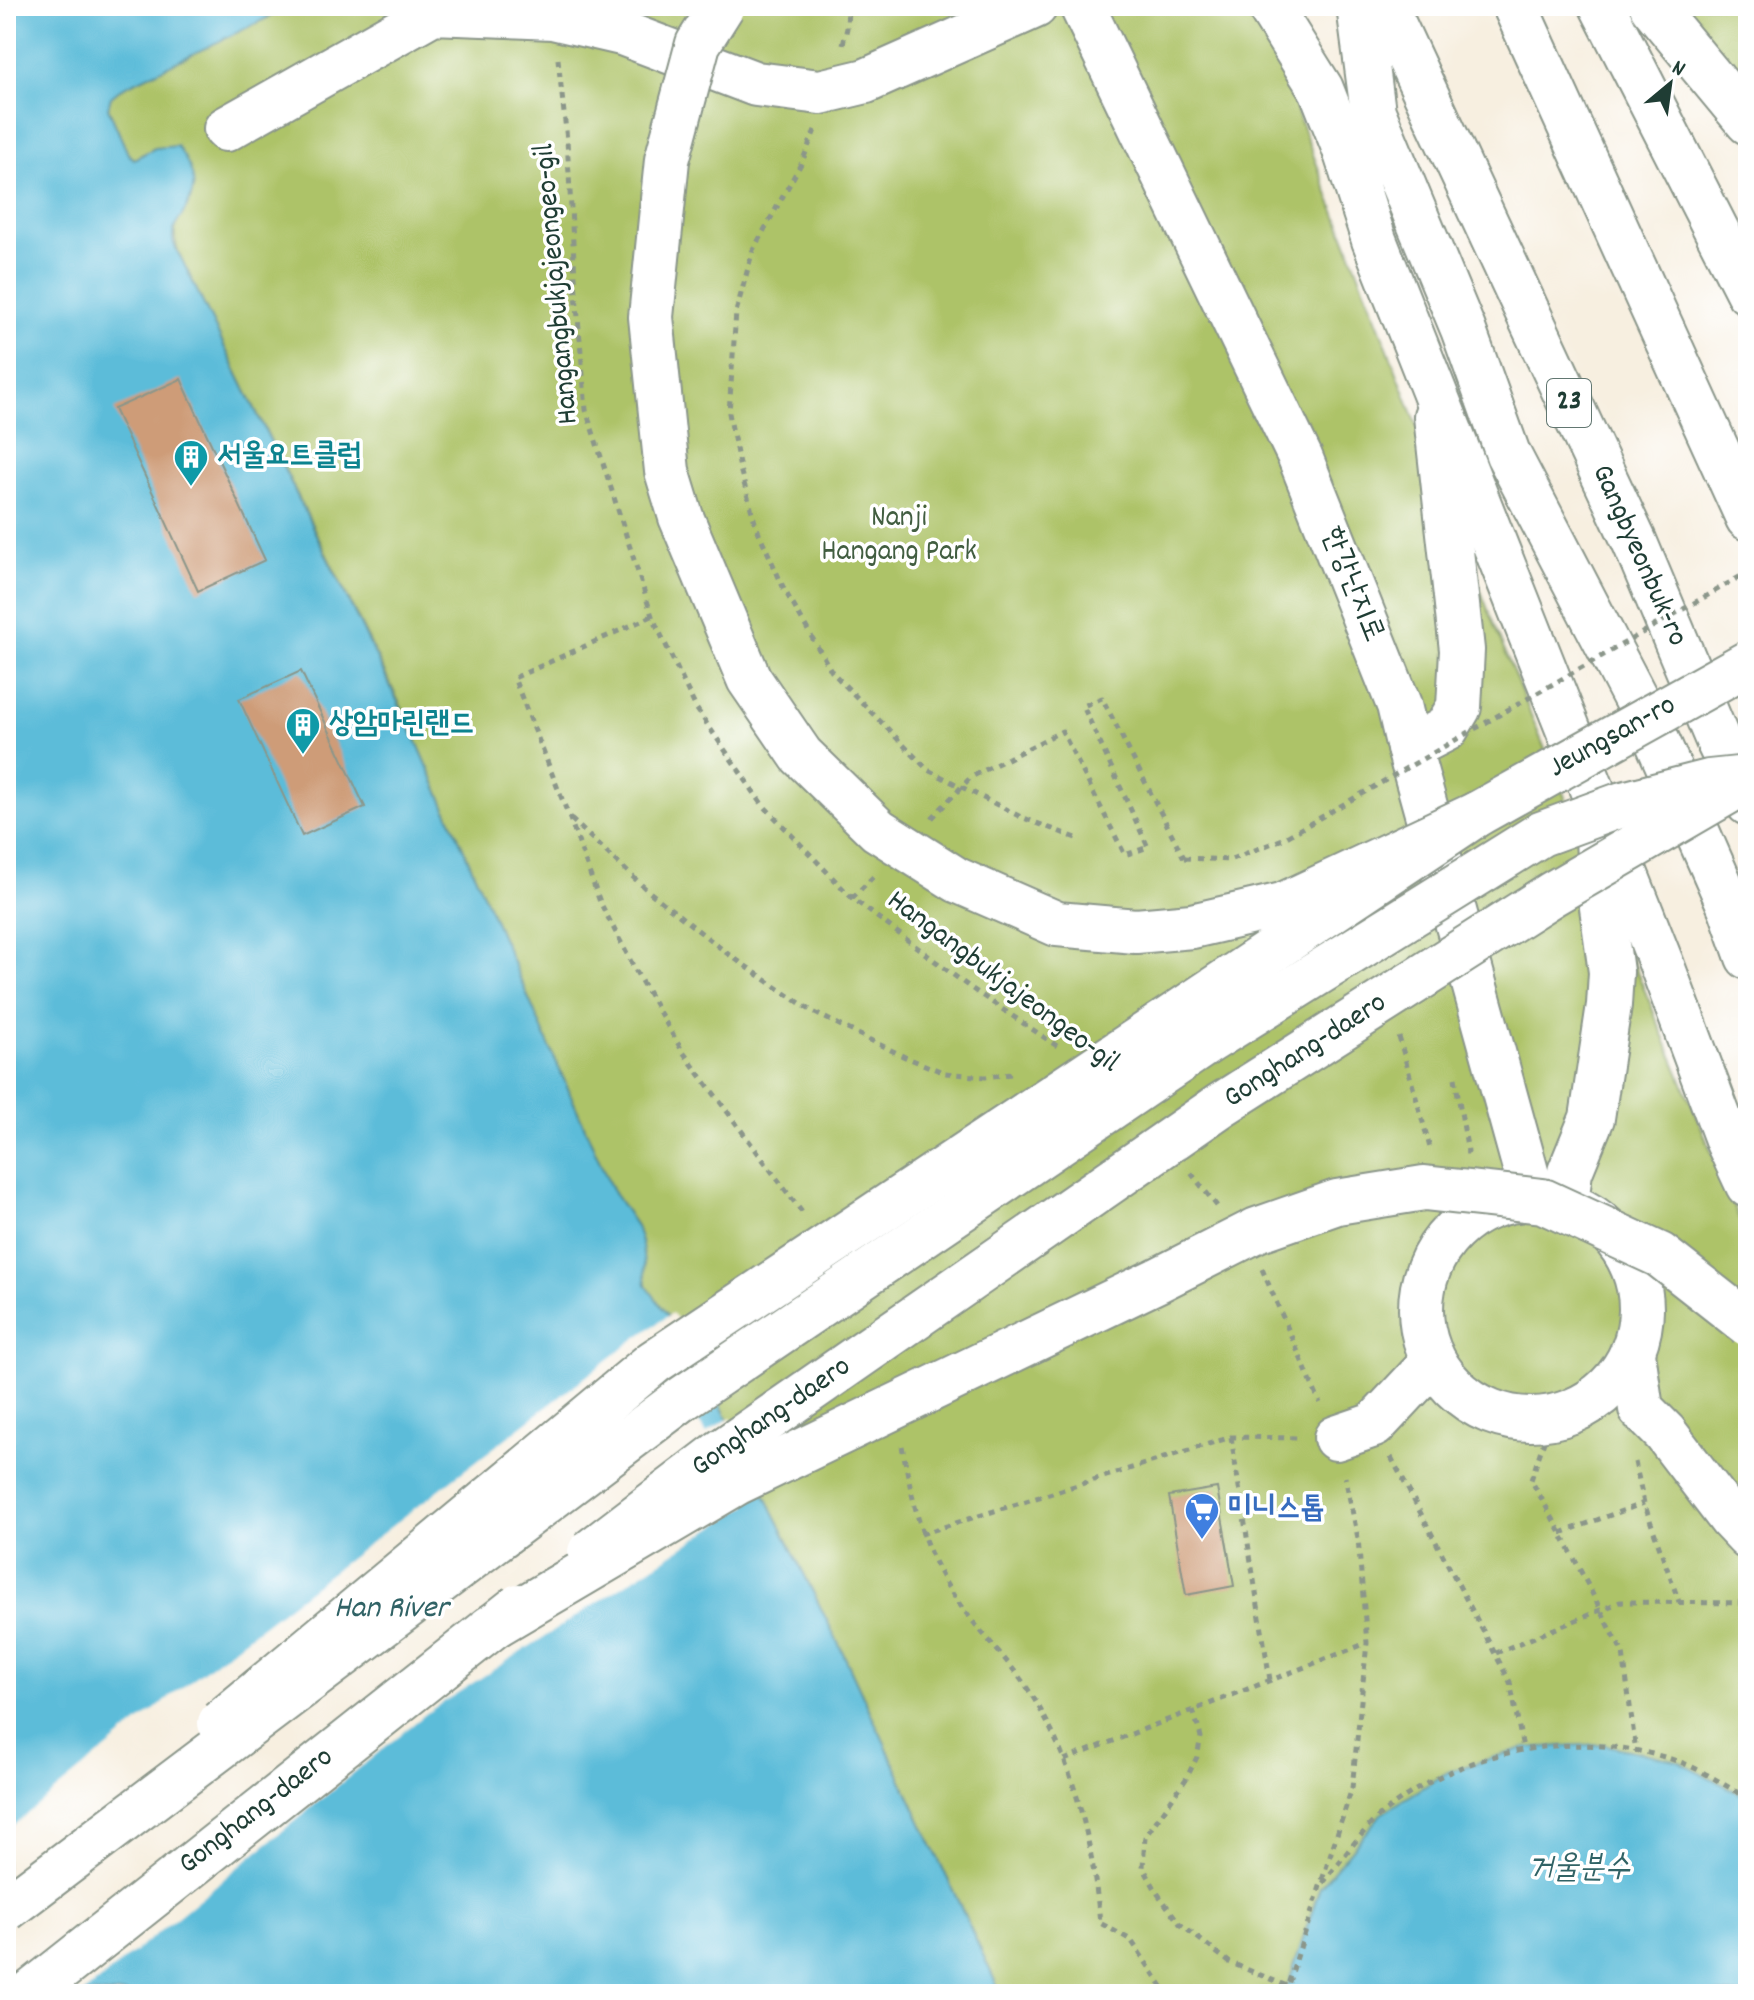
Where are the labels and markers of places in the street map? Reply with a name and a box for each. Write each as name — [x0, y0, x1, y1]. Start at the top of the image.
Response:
place label: 서울요트클럽 — [217, 436, 362, 479]
building icon: 서울요트클럽 — [172, 438, 210, 488]
place label: 상암마린랜드 — [329, 704, 474, 747]
building icon: 상암마린랜드 — [284, 706, 322, 756]
place label: 미니스톱 — [1228, 1489, 1325, 1532]
supermarket icon: 미니스톱 — [1183, 1491, 1221, 1541]

